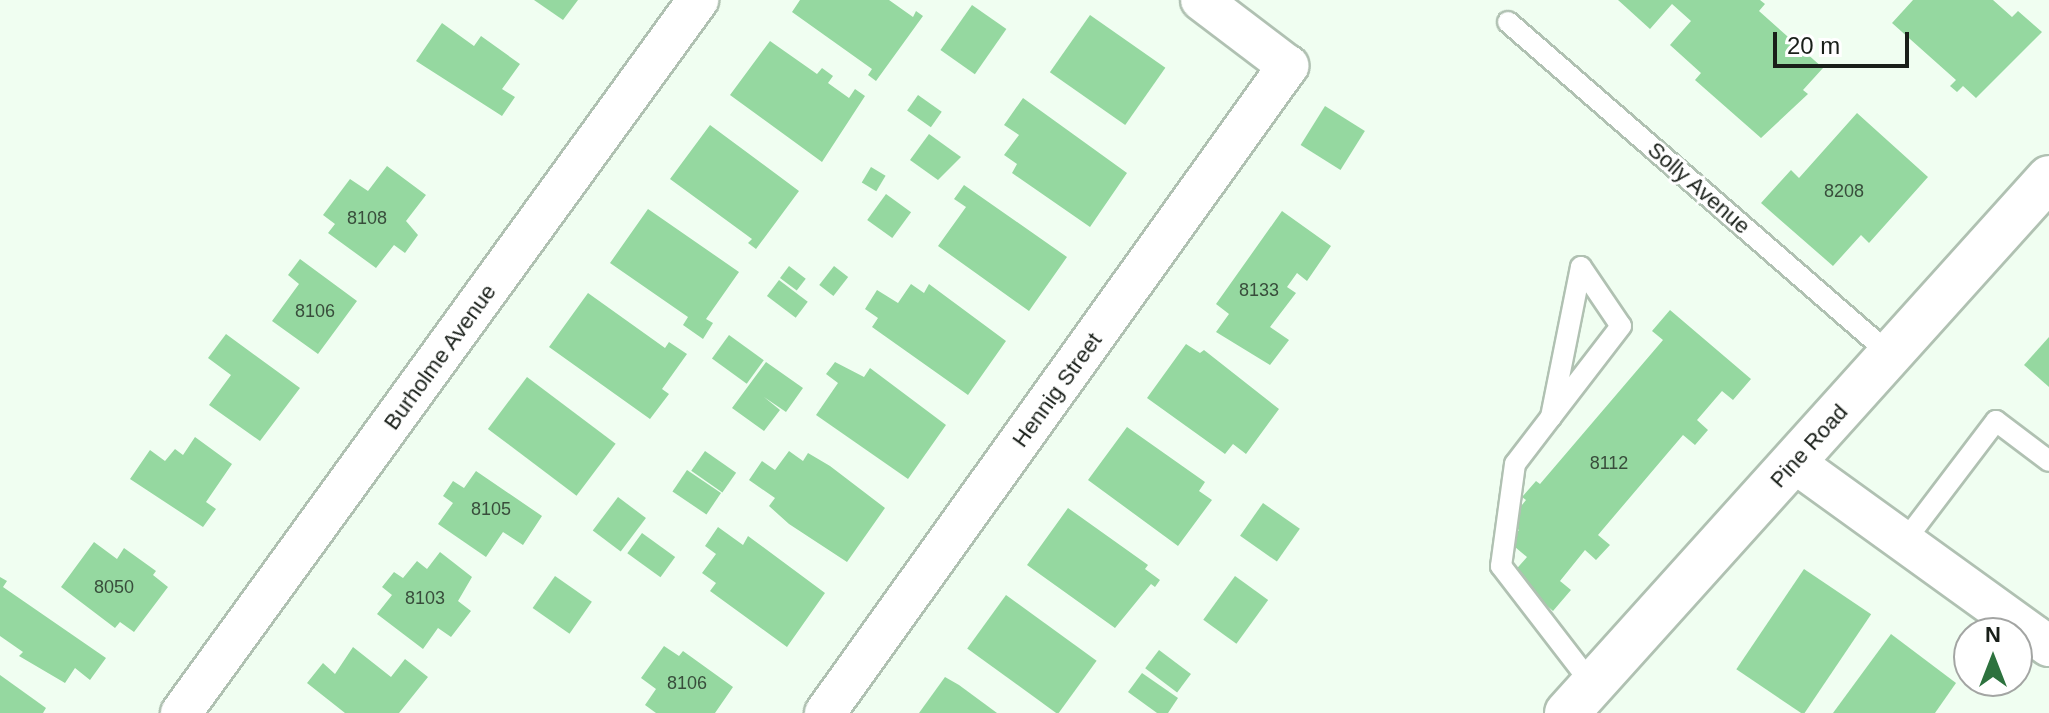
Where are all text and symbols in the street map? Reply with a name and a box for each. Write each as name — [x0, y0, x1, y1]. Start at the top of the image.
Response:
scale bar — [1777, 16, 1913, 66]
text: 20 m — [1787, 32, 1840, 59]
street label: Solly Avenue — [1642, 136, 1756, 240]
house number: 8208 — [1824, 180, 1864, 202]
house number: 8108 — [347, 207, 387, 229]
street label: Burholme Avenue — [378, 279, 502, 435]
house number: 8133 — [1239, 279, 1279, 301]
house number: 8106 — [295, 300, 335, 322]
street label: Hennig Street — [1007, 328, 1107, 452]
street label: Pine Road — [1765, 399, 1853, 493]
house number: 8112 — [1590, 452, 1628, 474]
house number: 8105 — [471, 498, 511, 520]
house number: 8050 — [94, 576, 134, 598]
house number: 8103 — [405, 587, 445, 609]
north arrow — [1953, 617, 2033, 697]
text: N — [1985, 622, 2001, 647]
house number: 8106 — [667, 672, 707, 694]

